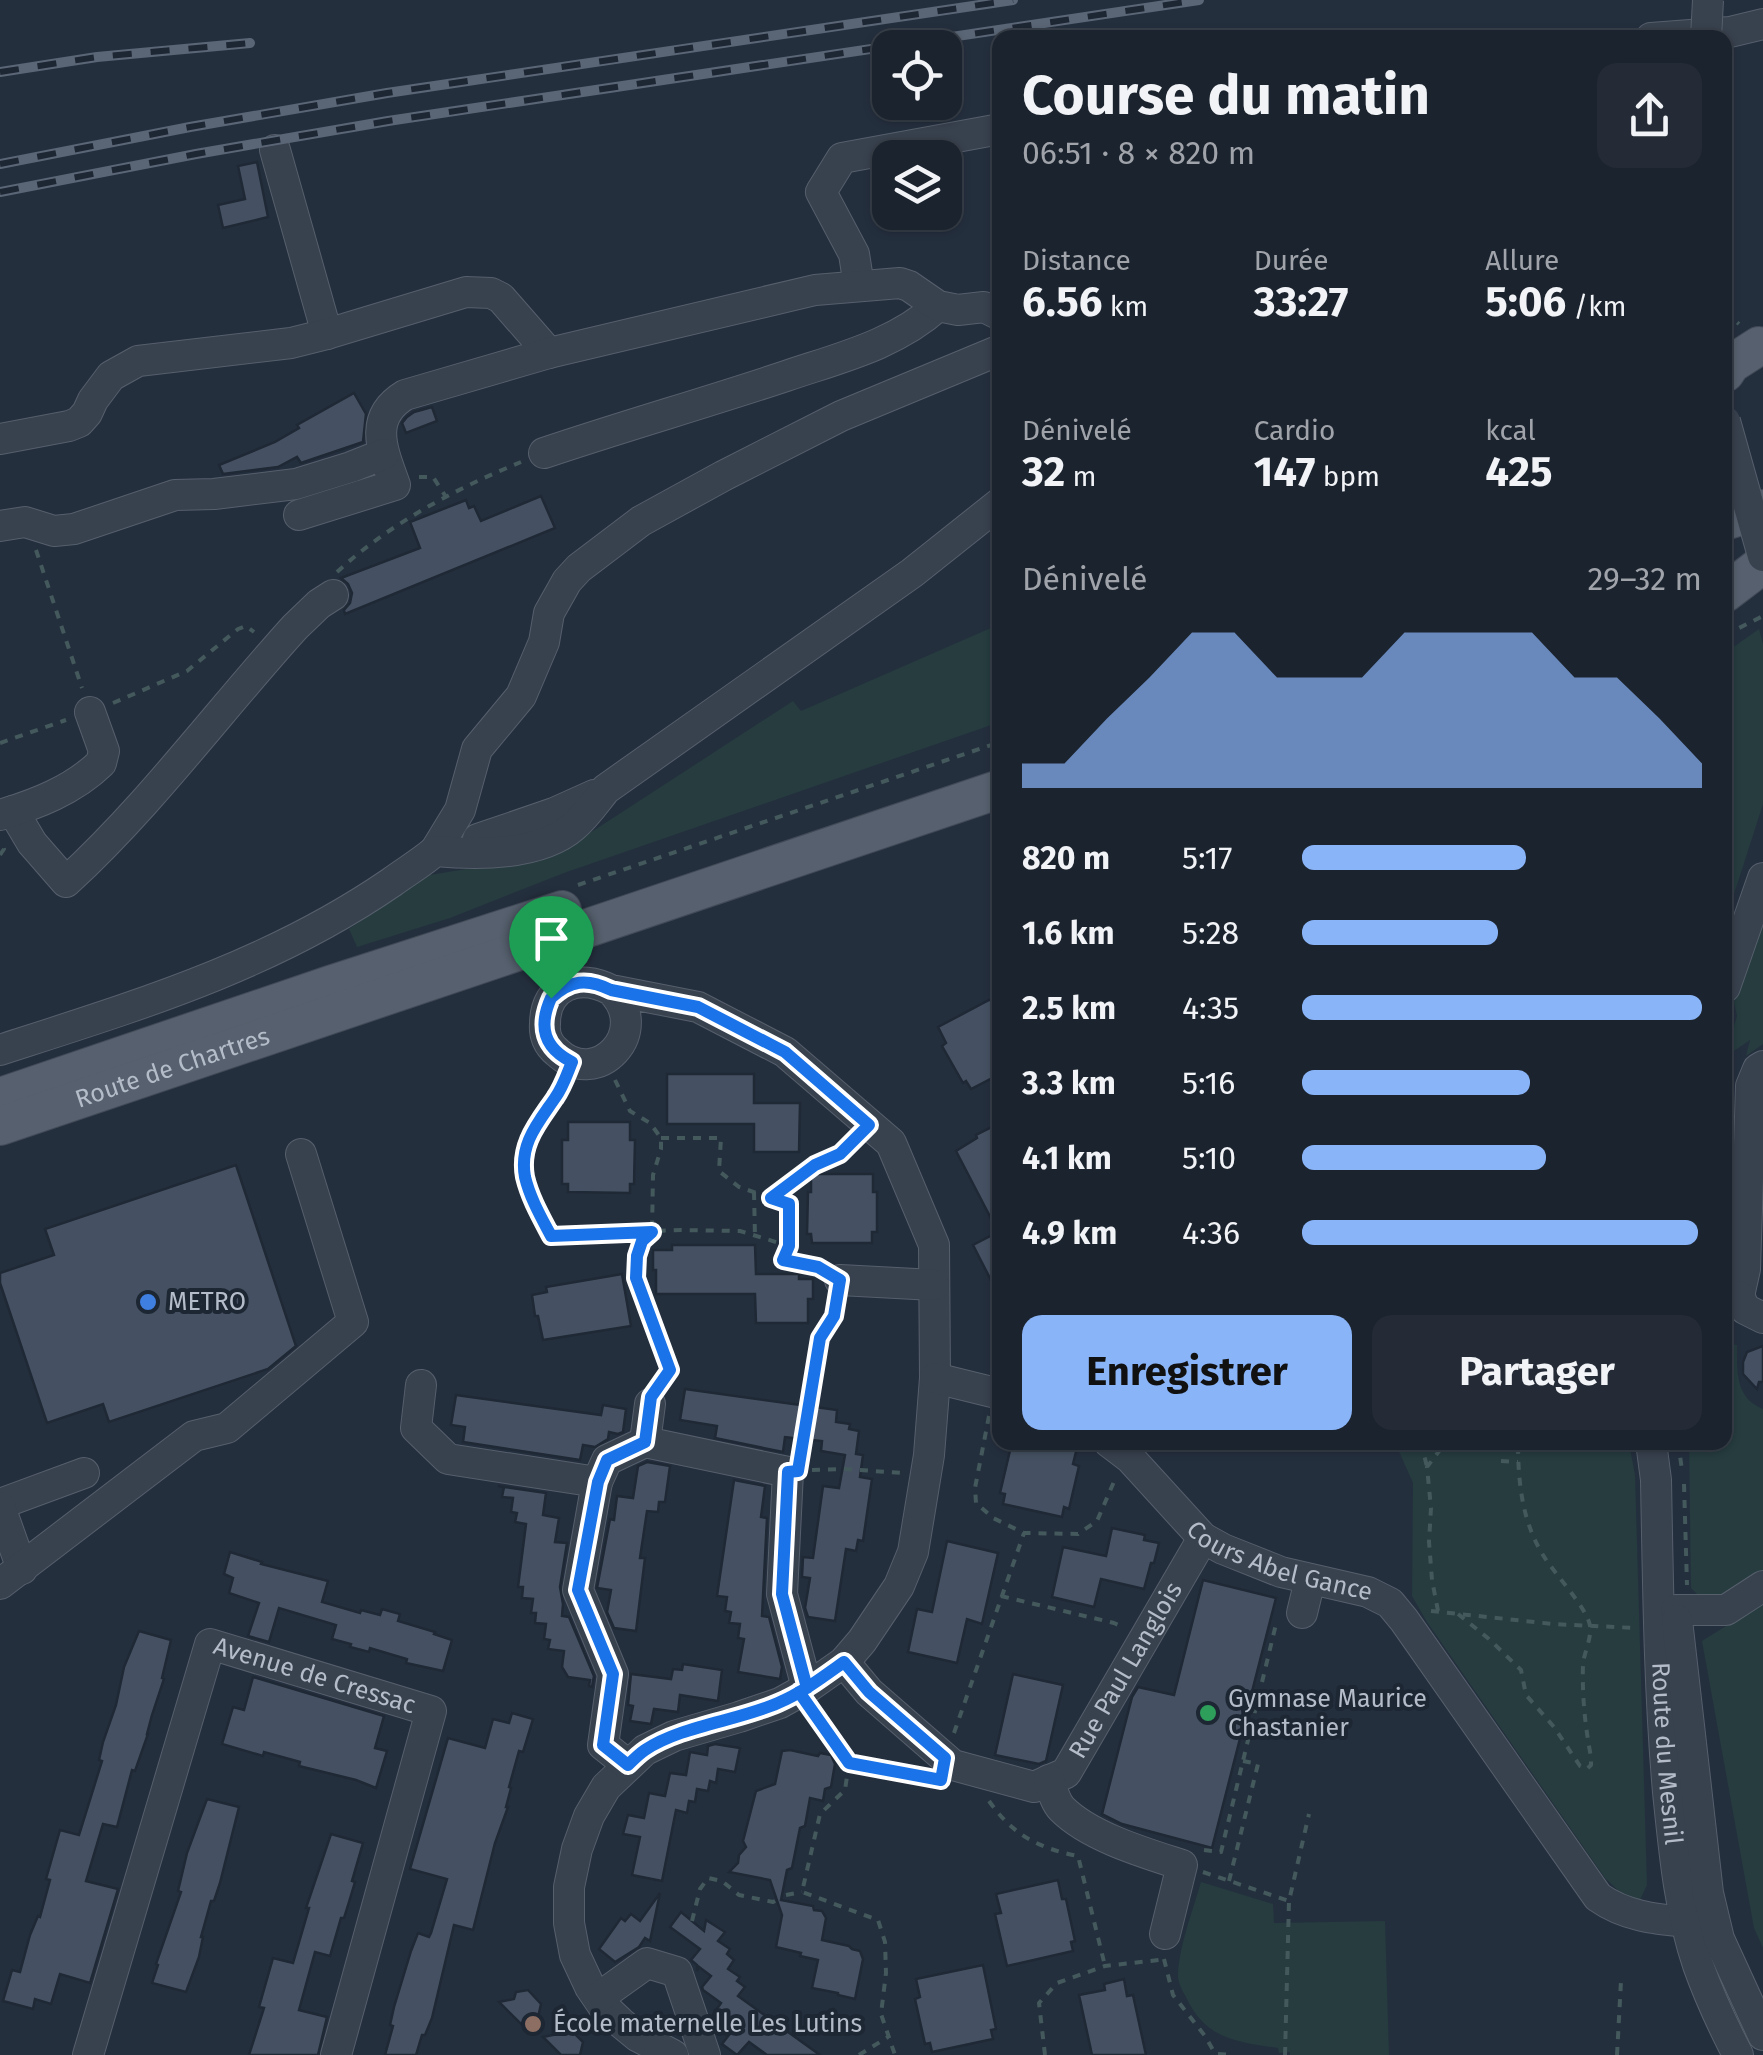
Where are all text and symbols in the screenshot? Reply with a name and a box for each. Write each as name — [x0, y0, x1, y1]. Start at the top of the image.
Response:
map controls — [872, 30, 962, 230]
button: locate — [872, 30, 962, 120]
text: Course du matin — [1022, 63, 1430, 129]
button: share — [1597, 63, 1702, 168]
text: 06:51 · 8 × 820 m — [1022, 134, 1255, 172]
button: layers — [872, 140, 962, 230]
text: Distance — [1022, 244, 1131, 277]
text: Durée — [1254, 244, 1328, 277]
text: Allure — [1485, 244, 1559, 277]
text: 6.56 — [1022, 277, 1102, 327]
text: 33:27 — [1254, 277, 1348, 327]
text: 5:06 — [1485, 277, 1566, 327]
text: km — [1102, 290, 1148, 323]
text: /km — [1566, 290, 1627, 323]
text: Dénivelé — [1022, 414, 1132, 447]
text: Cardio — [1254, 414, 1335, 447]
text: kcal — [1485, 414, 1536, 447]
text: 32 — [1022, 447, 1065, 497]
text: 147 — [1254, 447, 1315, 497]
text: 425 — [1485, 447, 1552, 497]
text: m — [1065, 460, 1097, 493]
text: bpm — [1315, 460, 1380, 493]
text: Dénivelé — [1022, 560, 1148, 598]
text: 29–32 m — [1588, 560, 1702, 598]
text: 820 m — [1022, 839, 1110, 877]
text: 5:17 — [1182, 839, 1233, 877]
pin — [509, 896, 594, 999]
icon: arrive — [524, 911, 579, 966]
text: 1.6 km — [1022, 914, 1115, 952]
text: 5:28 — [1182, 914, 1239, 952]
text: 2.5 km — [1022, 989, 1116, 1027]
text: 4:35 — [1182, 989, 1239, 1027]
street label: Route de Chartres — [71, 1021, 273, 1115]
text: 3.3 km — [1022, 1064, 1116, 1102]
text: 5:16 — [1182, 1064, 1235, 1102]
text: 4.1 km — [1022, 1139, 1112, 1177]
text: 5:10 — [1182, 1139, 1236, 1177]
text: 4.9 km — [1022, 1214, 1117, 1252]
text: 4:36 — [1182, 1214, 1240, 1252]
place label: METRO — [168, 1287, 246, 1317]
marker: METRO — [137, 1291, 159, 1313]
button: Enregistrer — [1022, 1315, 1352, 1430]
button: Partager — [1372, 1315, 1702, 1430]
street label: Cours Abel Gance — [1180, 1515, 1375, 1607]
street label: Rue Paul Langlois — [1063, 1577, 1189, 1764]
street label: Avenue de Cressac — [210, 1631, 419, 1720]
street label: Route du Mesnil — [1645, 1662, 1688, 1846]
place label: Gymnase Maurice Chastanier — [1228, 1684, 1427, 1743]
marker: Gymnase Maurice Chastanier — [1197, 1702, 1219, 1724]
place label: École maternelle Les Lutins — [553, 2008, 862, 2039]
marker: École maternelle Les Lutins — [522, 2013, 544, 2035]

